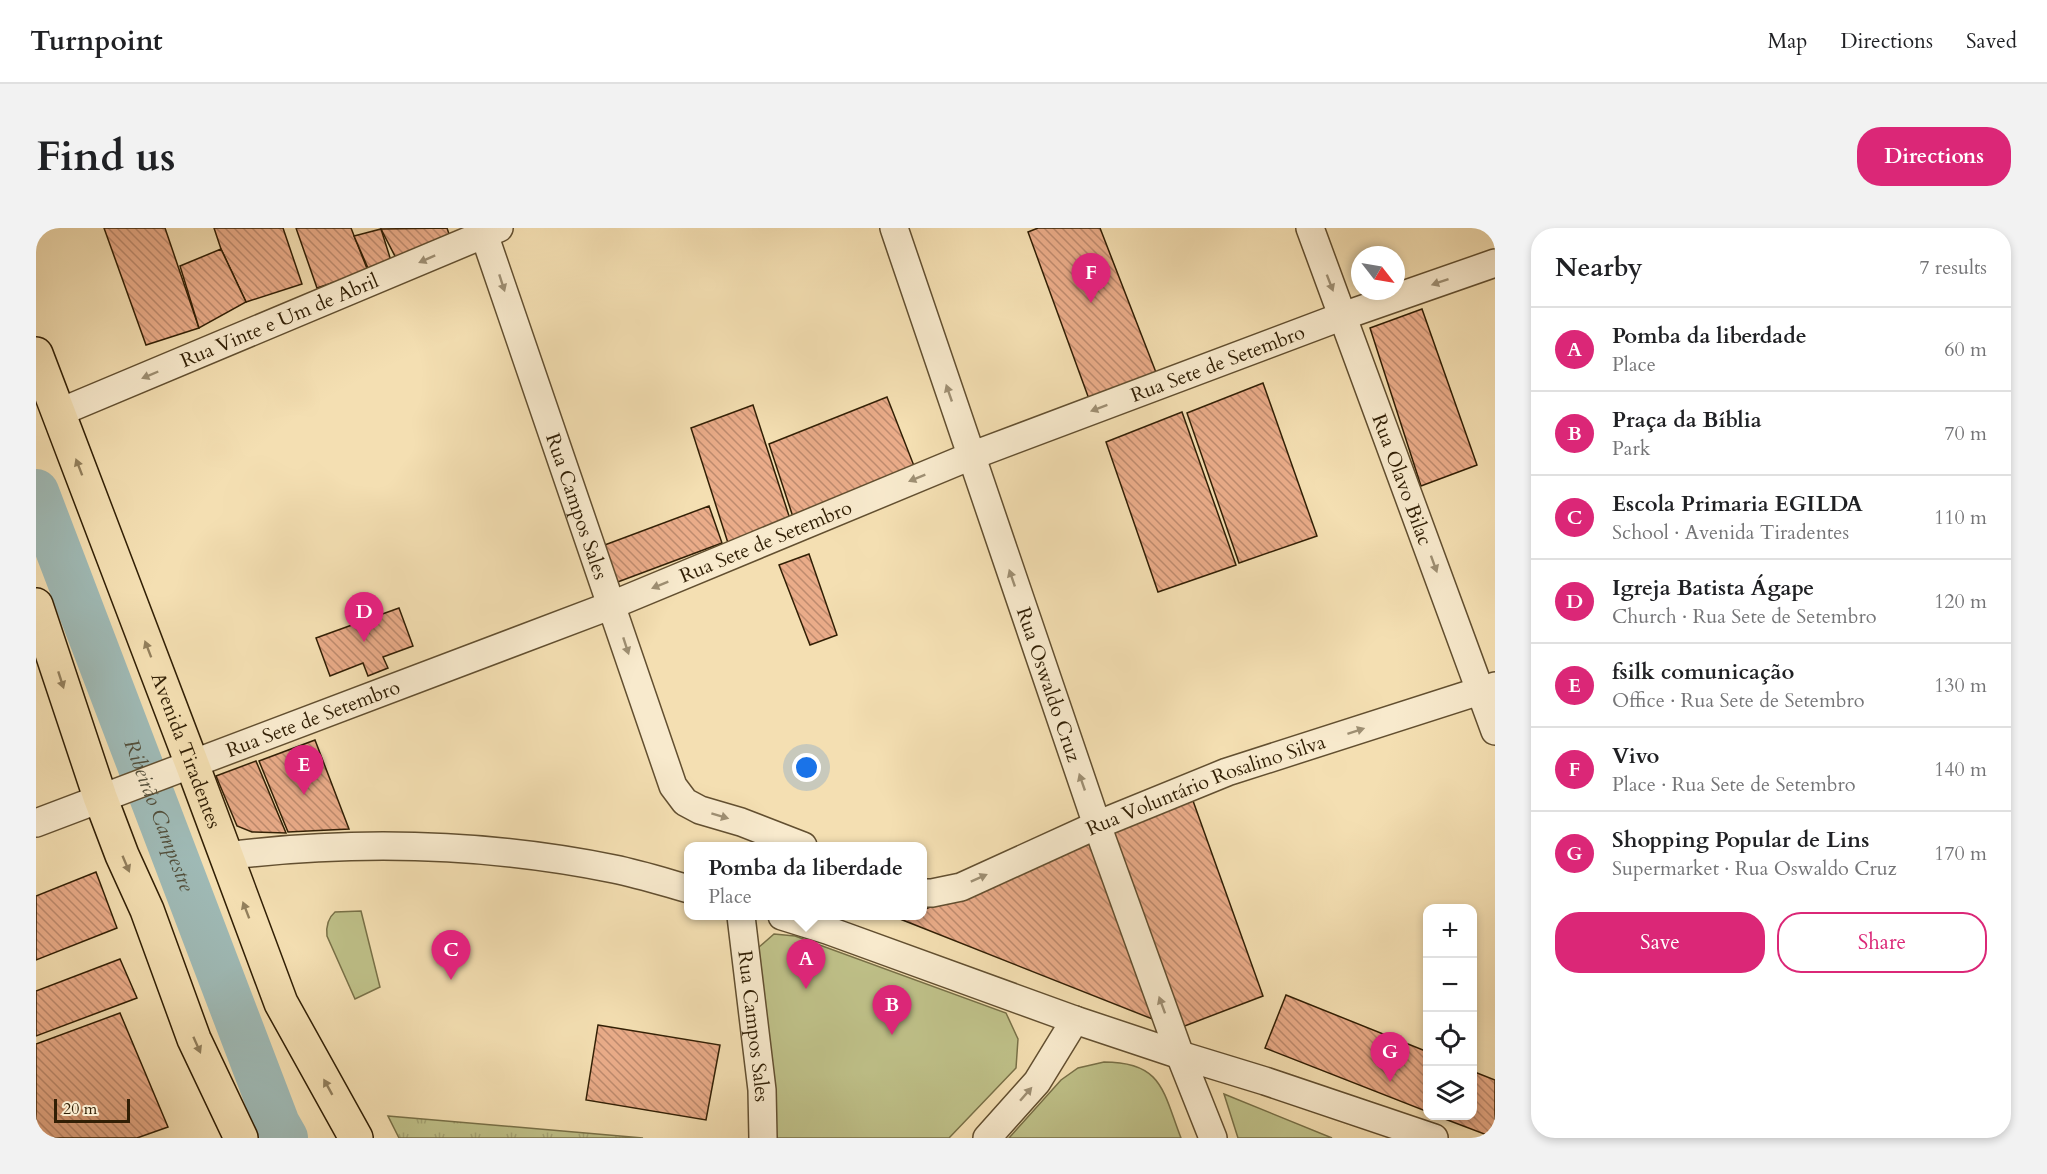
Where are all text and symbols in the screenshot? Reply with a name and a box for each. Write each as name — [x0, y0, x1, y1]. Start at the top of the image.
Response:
text: Turnpoint — [30, 22, 163, 60]
text: Map — [1767, 27, 1807, 56]
text: Directions — [1840, 27, 1933, 56]
text: Saved — [1966, 27, 2017, 56]
button: Directions — [1857, 127, 2011, 186]
text: Find us — [36, 128, 176, 185]
north arrow — [1351, 246, 1405, 300]
text: Nearby — [1555, 250, 1643, 285]
pin: F — [1072, 254, 1110, 303]
text: 7 results — [1919, 254, 1987, 281]
one-way arrow — [419, 255, 436, 264]
street label: Rua Vinte e Um de Abril — [176, 267, 383, 374]
one-way arrow — [497, 274, 507, 292]
one-way arrow — [1326, 274, 1336, 292]
one-way arrow — [1431, 278, 1449, 288]
street label: Rua Sete de Setembro — [1127, 318, 1309, 408]
text: Pomba da liberdade — [1612, 321, 1807, 351]
text: A — [1567, 336, 1582, 363]
text: 60 m — [1944, 336, 1987, 363]
text: Place — [1612, 351, 1656, 378]
one-way arrow — [142, 370, 159, 379]
one-way arrow — [944, 384, 954, 402]
one-way arrow — [1090, 404, 1108, 413]
text: Praça da Bíblia — [1612, 405, 1762, 435]
street label: Rua Olavo Bilac — [1366, 410, 1439, 549]
text: B — [1567, 420, 1582, 447]
text: 70 m — [1944, 420, 1987, 447]
street label: Rua Campos Sales — [540, 429, 615, 583]
text: Park — [1612, 435, 1650, 462]
one-way arrow — [73, 458, 83, 476]
one-way arrow — [908, 473, 926, 483]
text: Escola Primaria EGILDA — [1612, 489, 1863, 519]
street label: Rua Sete de Setembro — [675, 493, 856, 589]
text: C — [1567, 504, 1582, 531]
text: 110 m — [1934, 504, 1987, 531]
text: School · Avenida Tiradentes — [1612, 519, 1849, 546]
one-way arrow — [1429, 556, 1439, 574]
one-way arrow — [1007, 568, 1017, 586]
text: Igreja Batista Ágape — [1612, 573, 1814, 603]
one-way arrow — [650, 580, 668, 590]
text: D — [1566, 588, 1583, 615]
text: 120 m — [1934, 588, 1987, 615]
pin: D — [344, 592, 384, 642]
street label: Rua Oswaldo Cruz — [1010, 603, 1088, 765]
text: Church · Rua Sete de Setembro — [1612, 603, 1877, 630]
one-way arrow — [622, 637, 631, 655]
one-way arrow — [143, 640, 153, 658]
text: fsilk comunicação — [1612, 657, 1794, 687]
street label: Avenida Tiradentes — [145, 669, 228, 832]
one-way arrow — [57, 671, 67, 689]
text: E — [1568, 672, 1581, 699]
text: 130 m — [1934, 672, 1987, 699]
street label: Rua Sete de Setembro — [222, 673, 404, 763]
text: Office · Rua Sete de Setembro — [1612, 687, 1865, 714]
one-way arrow — [1347, 726, 1365, 735]
street label: Rua Voluntário Rosalino Silva — [1081, 728, 1329, 842]
water label: Ribeirão Campestre — [117, 735, 202, 897]
text: Vivo — [1612, 741, 1659, 771]
pin: E — [284, 746, 324, 795]
your location — [792, 753, 821, 782]
text: F — [1569, 756, 1580, 783]
text: 140 m — [1934, 756, 1987, 783]
text: Place · Rua Sete de Setembro — [1612, 771, 1856, 798]
one-way arrow — [1076, 773, 1086, 791]
one-way arrow — [711, 812, 729, 821]
text: Shopping Popular de Lins — [1612, 825, 1869, 855]
text: G — [1566, 840, 1583, 867]
text: 170 m — [1934, 840, 1987, 867]
popup — [684, 842, 927, 920]
text: Pomba da liberdade — [708, 853, 903, 883]
one-way arrow — [121, 855, 131, 873]
text: Supermarket · Rua Oswaldo Cruz — [1612, 855, 1897, 882]
one-way arrow — [970, 873, 988, 883]
text: Place — [708, 883, 752, 910]
one-way arrow — [241, 901, 251, 919]
map controls — [1423, 904, 1477, 1120]
button: + — [1423, 904, 1477, 958]
button: Save — [1555, 912, 1765, 973]
button: Share — [1777, 912, 1987, 973]
pin: C — [432, 930, 470, 980]
pin: A — [786, 940, 826, 989]
street label: Rua Campos Sales — [732, 949, 776, 1102]
button: − — [1423, 958, 1477, 1012]
pin: B — [872, 986, 912, 1035]
one-way arrow — [1156, 996, 1166, 1014]
button: locate — [1423, 1012, 1477, 1066]
pin: G — [1370, 1032, 1410, 1082]
one-way arrow — [192, 1037, 202, 1055]
button: layers — [1423, 1066, 1477, 1120]
one-way arrow — [323, 1078, 333, 1095]
one-way arrow — [1019, 1087, 1032, 1102]
scale bar — [54, 1096, 130, 1124]
text: 20 m — [63, 1098, 97, 1120]

